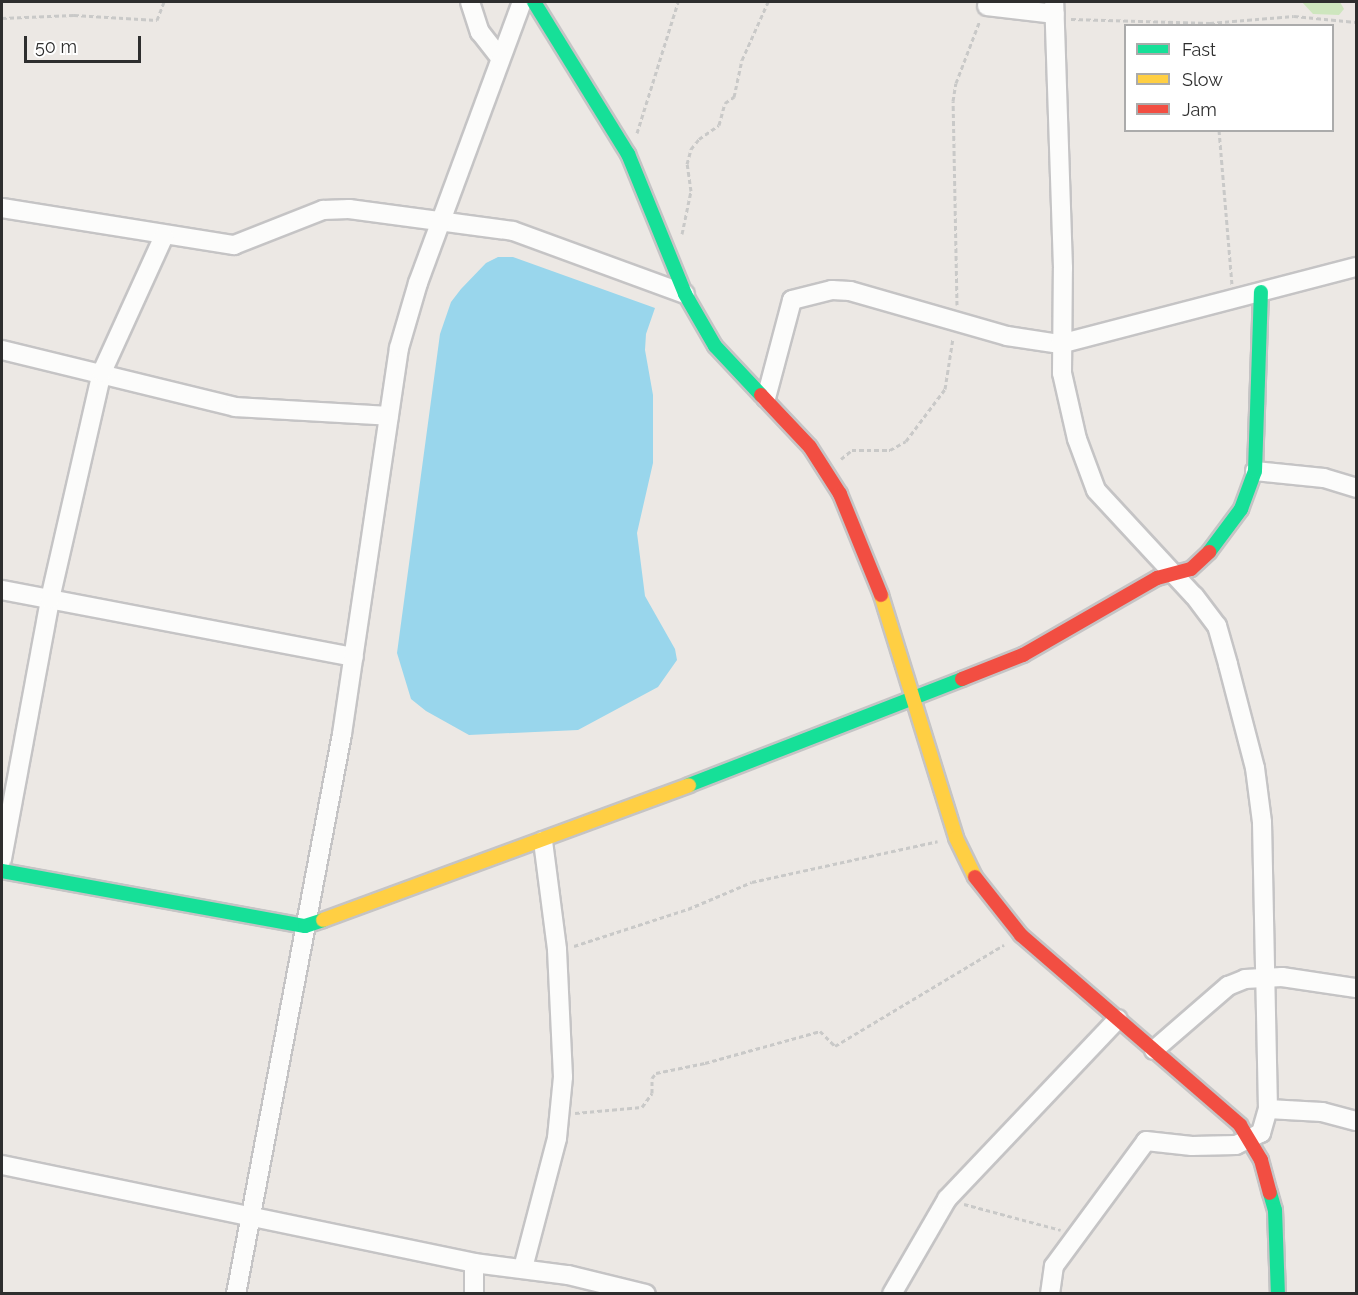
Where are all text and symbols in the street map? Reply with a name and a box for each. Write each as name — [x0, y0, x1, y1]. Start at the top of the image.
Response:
scale bar — [27, 24, 144, 62]
legend — [1124, 24, 1334, 132]
text: 50 m — [35, 36, 77, 57]
text: Fast — [1182, 39, 1216, 60]
text: Slow — [1182, 69, 1223, 90]
text: Jam — [1182, 99, 1217, 120]

